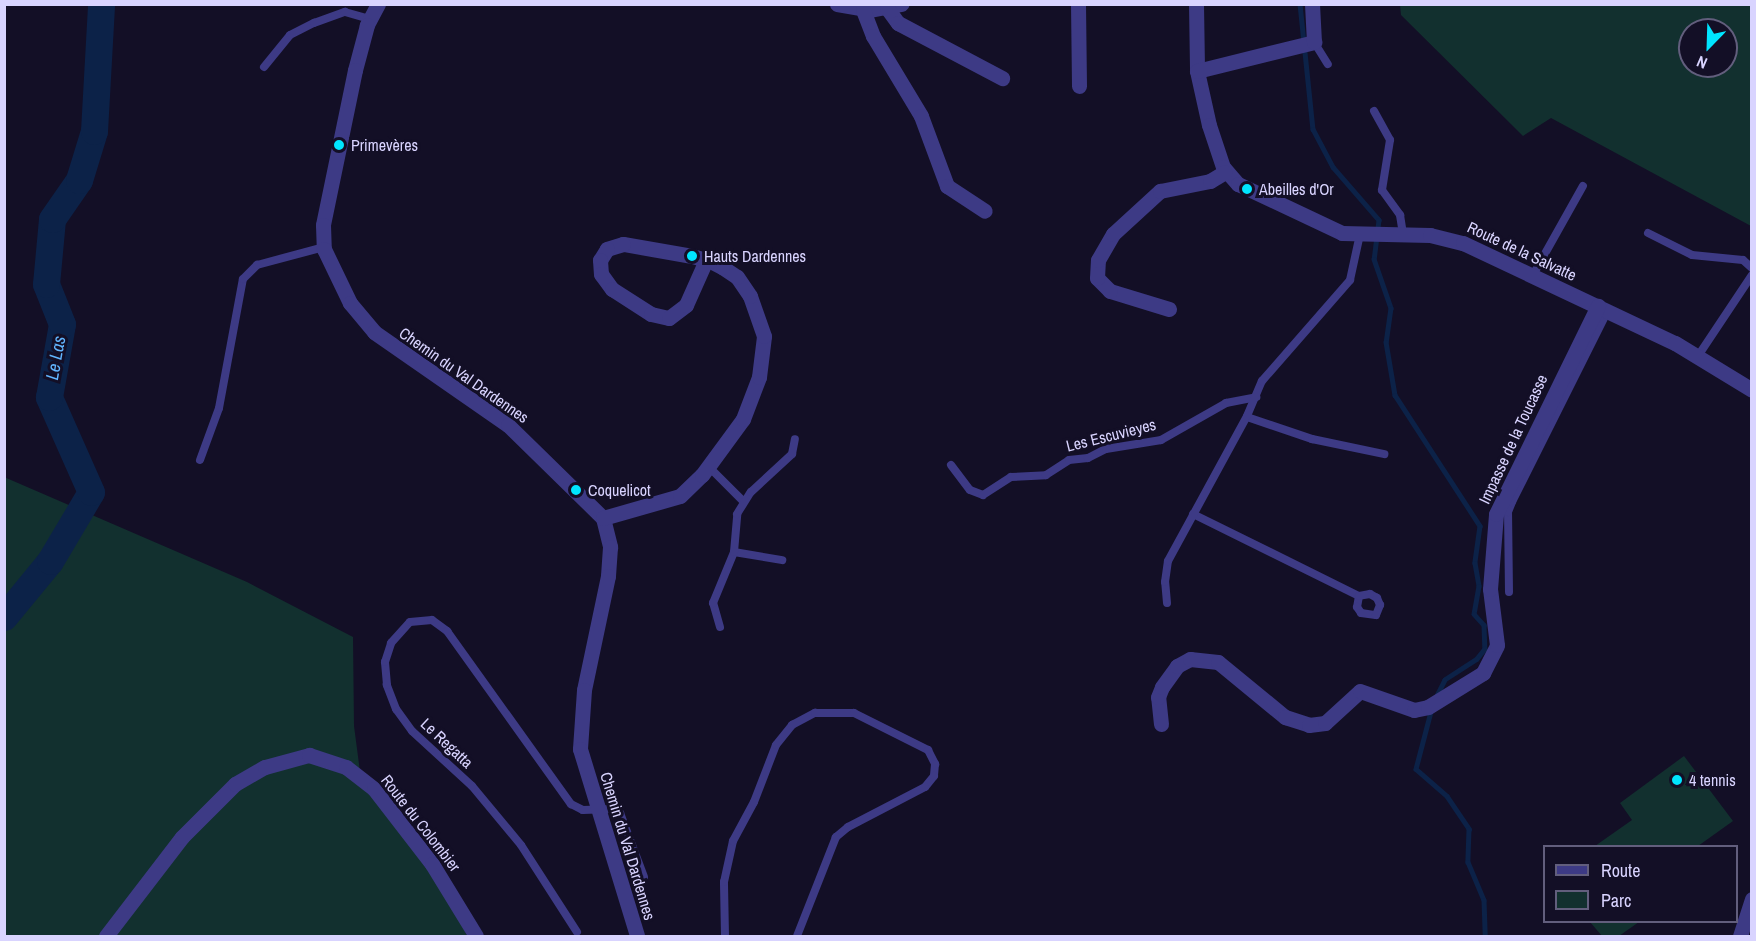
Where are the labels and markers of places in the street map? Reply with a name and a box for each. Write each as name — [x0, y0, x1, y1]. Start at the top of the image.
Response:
place label: Primevères — [351, 135, 418, 155]
marker: Primevères — [332, 138, 346, 152]
place label: Abeilles d'Or — [1259, 179, 1334, 199]
marker: Abeilles d'Or — [1240, 182, 1254, 196]
place label: Hauts Dardennes — [704, 246, 806, 266]
marker: Hauts Dardennes — [685, 249, 699, 263]
place label: Coquelicot — [588, 480, 651, 500]
marker: Coquelicot — [569, 483, 583, 497]
place label: 4 tennis — [1689, 770, 1736, 790]
marker: 4 tennis — [1670, 773, 1684, 787]

